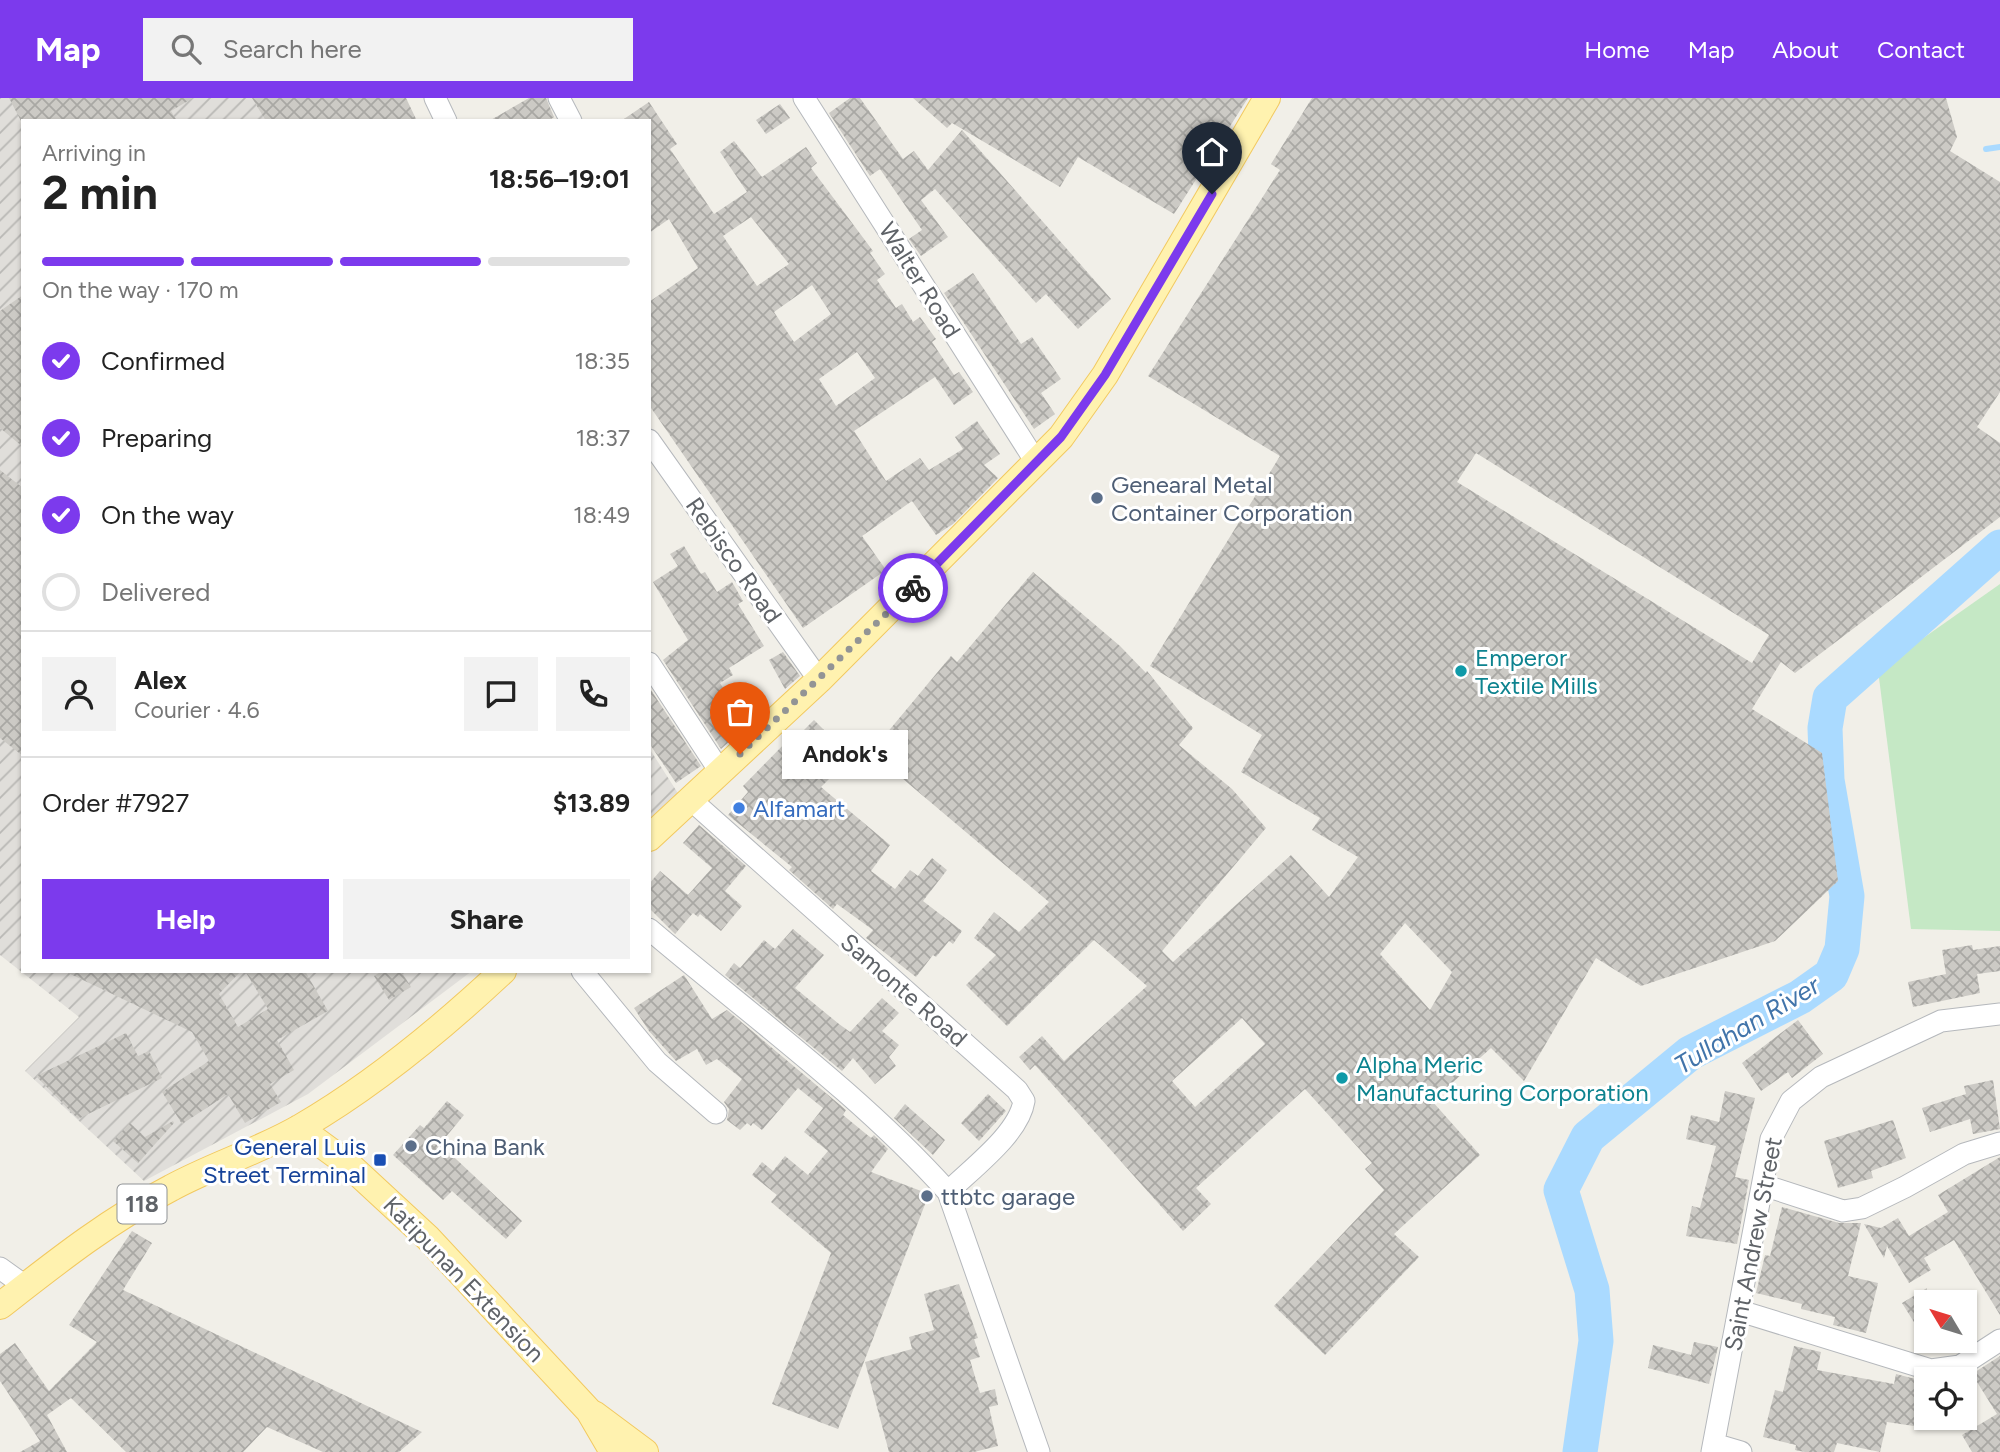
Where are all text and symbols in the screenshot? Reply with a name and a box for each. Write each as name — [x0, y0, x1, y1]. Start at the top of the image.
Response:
search box — [143, 18, 633, 81]
text: Map — [35, 30, 101, 69]
icon: search — [167, 30, 205, 68]
text: Search here — [223, 33, 362, 65]
text: Home — [1584, 35, 1650, 64]
text: Map — [1688, 35, 1734, 64]
text: About — [1772, 35, 1839, 64]
text: Contact — [1877, 35, 1965, 64]
pin — [1182, 122, 1242, 194]
icon: home — [1193, 133, 1231, 171]
text: Arriving in — [42, 139, 146, 167]
text: 18:56–19:01 — [489, 163, 630, 195]
text: 2 min — [42, 165, 158, 221]
street label: Walter Road — [873, 217, 967, 343]
text: On the way · 170 m — [42, 276, 239, 304]
icon: check — [42, 342, 80, 380]
text: Confirmed — [101, 345, 225, 377]
text: 18:35 — [575, 347, 630, 375]
icon: check — [42, 419, 80, 457]
text: Preparing — [101, 422, 212, 454]
text: 18:37 — [576, 424, 630, 452]
place label: Genearal Metal Container Corporation — [1111, 470, 1353, 527]
marker: Genearal Metal Container Corporation — [1089, 490, 1105, 506]
street label: Rebisco Road — [680, 491, 788, 629]
icon: check — [42, 496, 80, 534]
text: On the way — [101, 499, 234, 531]
text: 18:49 — [573, 501, 630, 529]
courier — [878, 553, 948, 623]
icon: bike — [894, 569, 932, 607]
text: Delivered — [101, 576, 210, 608]
place label: Emperor Textile Mills — [1475, 643, 1598, 700]
button: person — [42, 657, 116, 731]
button: chat — [464, 657, 538, 731]
button: phone — [556, 657, 630, 731]
marker: Emperor Textile Mills — [1453, 663, 1469, 679]
text: Alex — [134, 664, 187, 696]
pin — [710, 682, 770, 754]
icon: bag — [721, 693, 759, 731]
text: Courier · 4.6 — [134, 696, 260, 724]
callout: Andok's — [782, 730, 908, 778]
text: Andok's — [802, 740, 888, 768]
text: Order #7927 — [42, 787, 189, 819]
text: $13.89 — [553, 787, 630, 819]
place label: Alfamart — [753, 794, 845, 823]
marker: Alfamart — [731, 800, 747, 816]
button: Help — [42, 879, 329, 959]
button: Share — [343, 879, 630, 959]
street label: Samonte Road — [835, 927, 973, 1053]
water label: Tullahan River — [1669, 969, 1826, 1081]
place label: Alpha Meric Manufacturing Corporation — [1356, 1050, 1649, 1107]
marker: Alpha Meric Manufacturing Corporation — [1334, 1070, 1350, 1086]
place label: General Luis Street Terminal — [203, 1132, 366, 1189]
place label: China Bank — [425, 1132, 545, 1161]
street label: Saint Andrew Street — [1718, 1134, 1788, 1354]
marker: China Bank — [403, 1138, 419, 1154]
marker: General Luis Street Terminal — [372, 1152, 388, 1168]
place label: ttbtc garage — [941, 1182, 1075, 1211]
road number: 118 — [118, 1184, 166, 1224]
marker: ttbtc garage — [919, 1188, 935, 1204]
street label: Katipunan Extension — [377, 1190, 551, 1368]
north arrow — [1914, 1290, 1978, 1353]
map controls — [1914, 1290, 1977, 1430]
button: locate — [1914, 1367, 1977, 1430]

